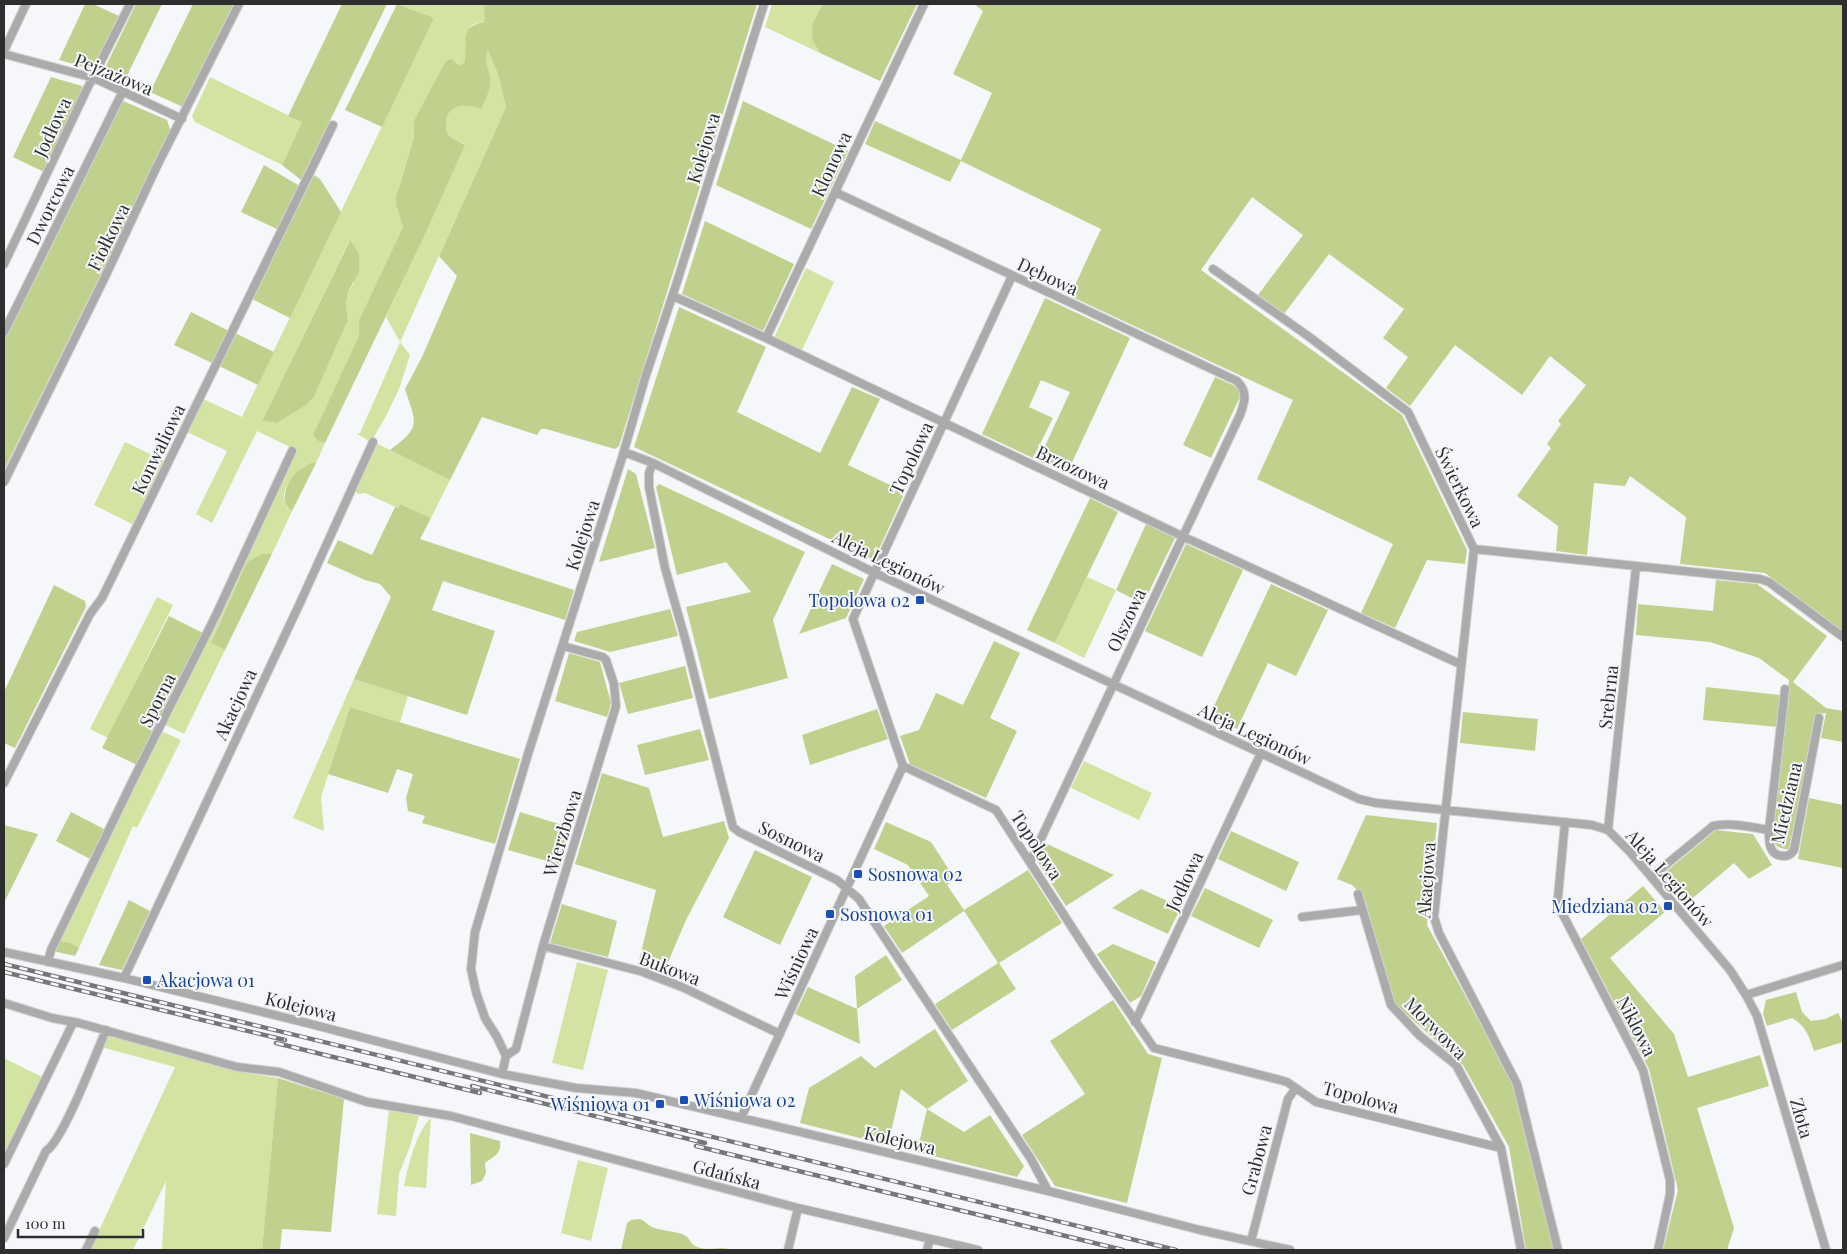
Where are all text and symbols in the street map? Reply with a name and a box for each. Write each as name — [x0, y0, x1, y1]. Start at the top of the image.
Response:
street label: Pejzażowa — [71, 47, 157, 101]
street label: Jodłowa — [27, 93, 76, 162]
street label: Kolejowa — [681, 110, 725, 186]
street label: Klonowa — [805, 127, 857, 201]
street label: Dworcowa — [20, 161, 80, 249]
street label: Fiołkowa — [81, 199, 135, 275]
street label: Dębowa — [1014, 251, 1082, 301]
street label: Konwaliowa — [126, 400, 190, 498]
street label: Topolowa — [884, 418, 938, 498]
street label: Brzozowa — [1032, 440, 1114, 494]
street label: Świerkowa — [1430, 442, 1490, 532]
street label: Kolejowa — [559, 497, 605, 573]
street label: Aleja Legionów — [828, 524, 949, 600]
street label: Olszowa — [1101, 584, 1151, 656]
place label: Topolowa 02 — [808, 588, 910, 612]
marker: Topolowa 02 — [914, 594, 926, 606]
street label: Akacjowa — [208, 664, 262, 744]
street label: Srebrna — [1593, 664, 1623, 730]
street label: Sporna — [133, 669, 181, 731]
street label: Aleja Legionów — [1194, 697, 1316, 771]
street label: Miedziana — [1765, 760, 1807, 846]
street label: Wierzbowa — [537, 787, 587, 880]
street label: Topolowa — [1006, 806, 1068, 884]
street label: Sosnowa — [755, 815, 829, 867]
street label: Aleja Legionów — [1620, 823, 1719, 932]
street label: Akacjowa — [1411, 841, 1441, 920]
street label: Jodłowa — [1159, 847, 1208, 916]
place label: Sosnowa 02 — [868, 862, 963, 886]
marker: Sosnowa 02 — [852, 868, 864, 880]
place label: Miedziana 02 — [1551, 894, 1658, 918]
marker: Miedziana 02 — [1662, 900, 1674, 912]
place label: Sosnowa 01 — [840, 902, 933, 926]
marker: Sosnowa 01 — [824, 908, 836, 920]
street label: Wiśniowa — [768, 923, 823, 1004]
street label: Bukowa — [636, 945, 704, 991]
place label: Akacjowa 01 — [156, 968, 255, 992]
marker: Akacjowa 01 — [141, 974, 153, 986]
street label: Kolejowa — [263, 986, 339, 1026]
street label: Morwowa — [1399, 991, 1473, 1065]
street label: Niklowa — [1612, 992, 1662, 1060]
street label: Topolowa — [1320, 1075, 1402, 1119]
place label: Wiśniowa 02 — [693, 1088, 795, 1112]
place label: Wiśniowa 01 — [550, 1092, 650, 1116]
marker: Wiśniowa 02 — [678, 1094, 690, 1106]
street label: Złota — [1785, 1095, 1819, 1141]
marker: Wiśniowa 01 — [654, 1098, 666, 1110]
street label: Kolejowa — [862, 1120, 938, 1160]
street label: Grabowa — [1235, 1122, 1277, 1198]
street label: Gdańska — [690, 1153, 764, 1195]
scale bar — [18, 1206, 142, 1238]
text: 100 m — [25, 1213, 66, 1233]

